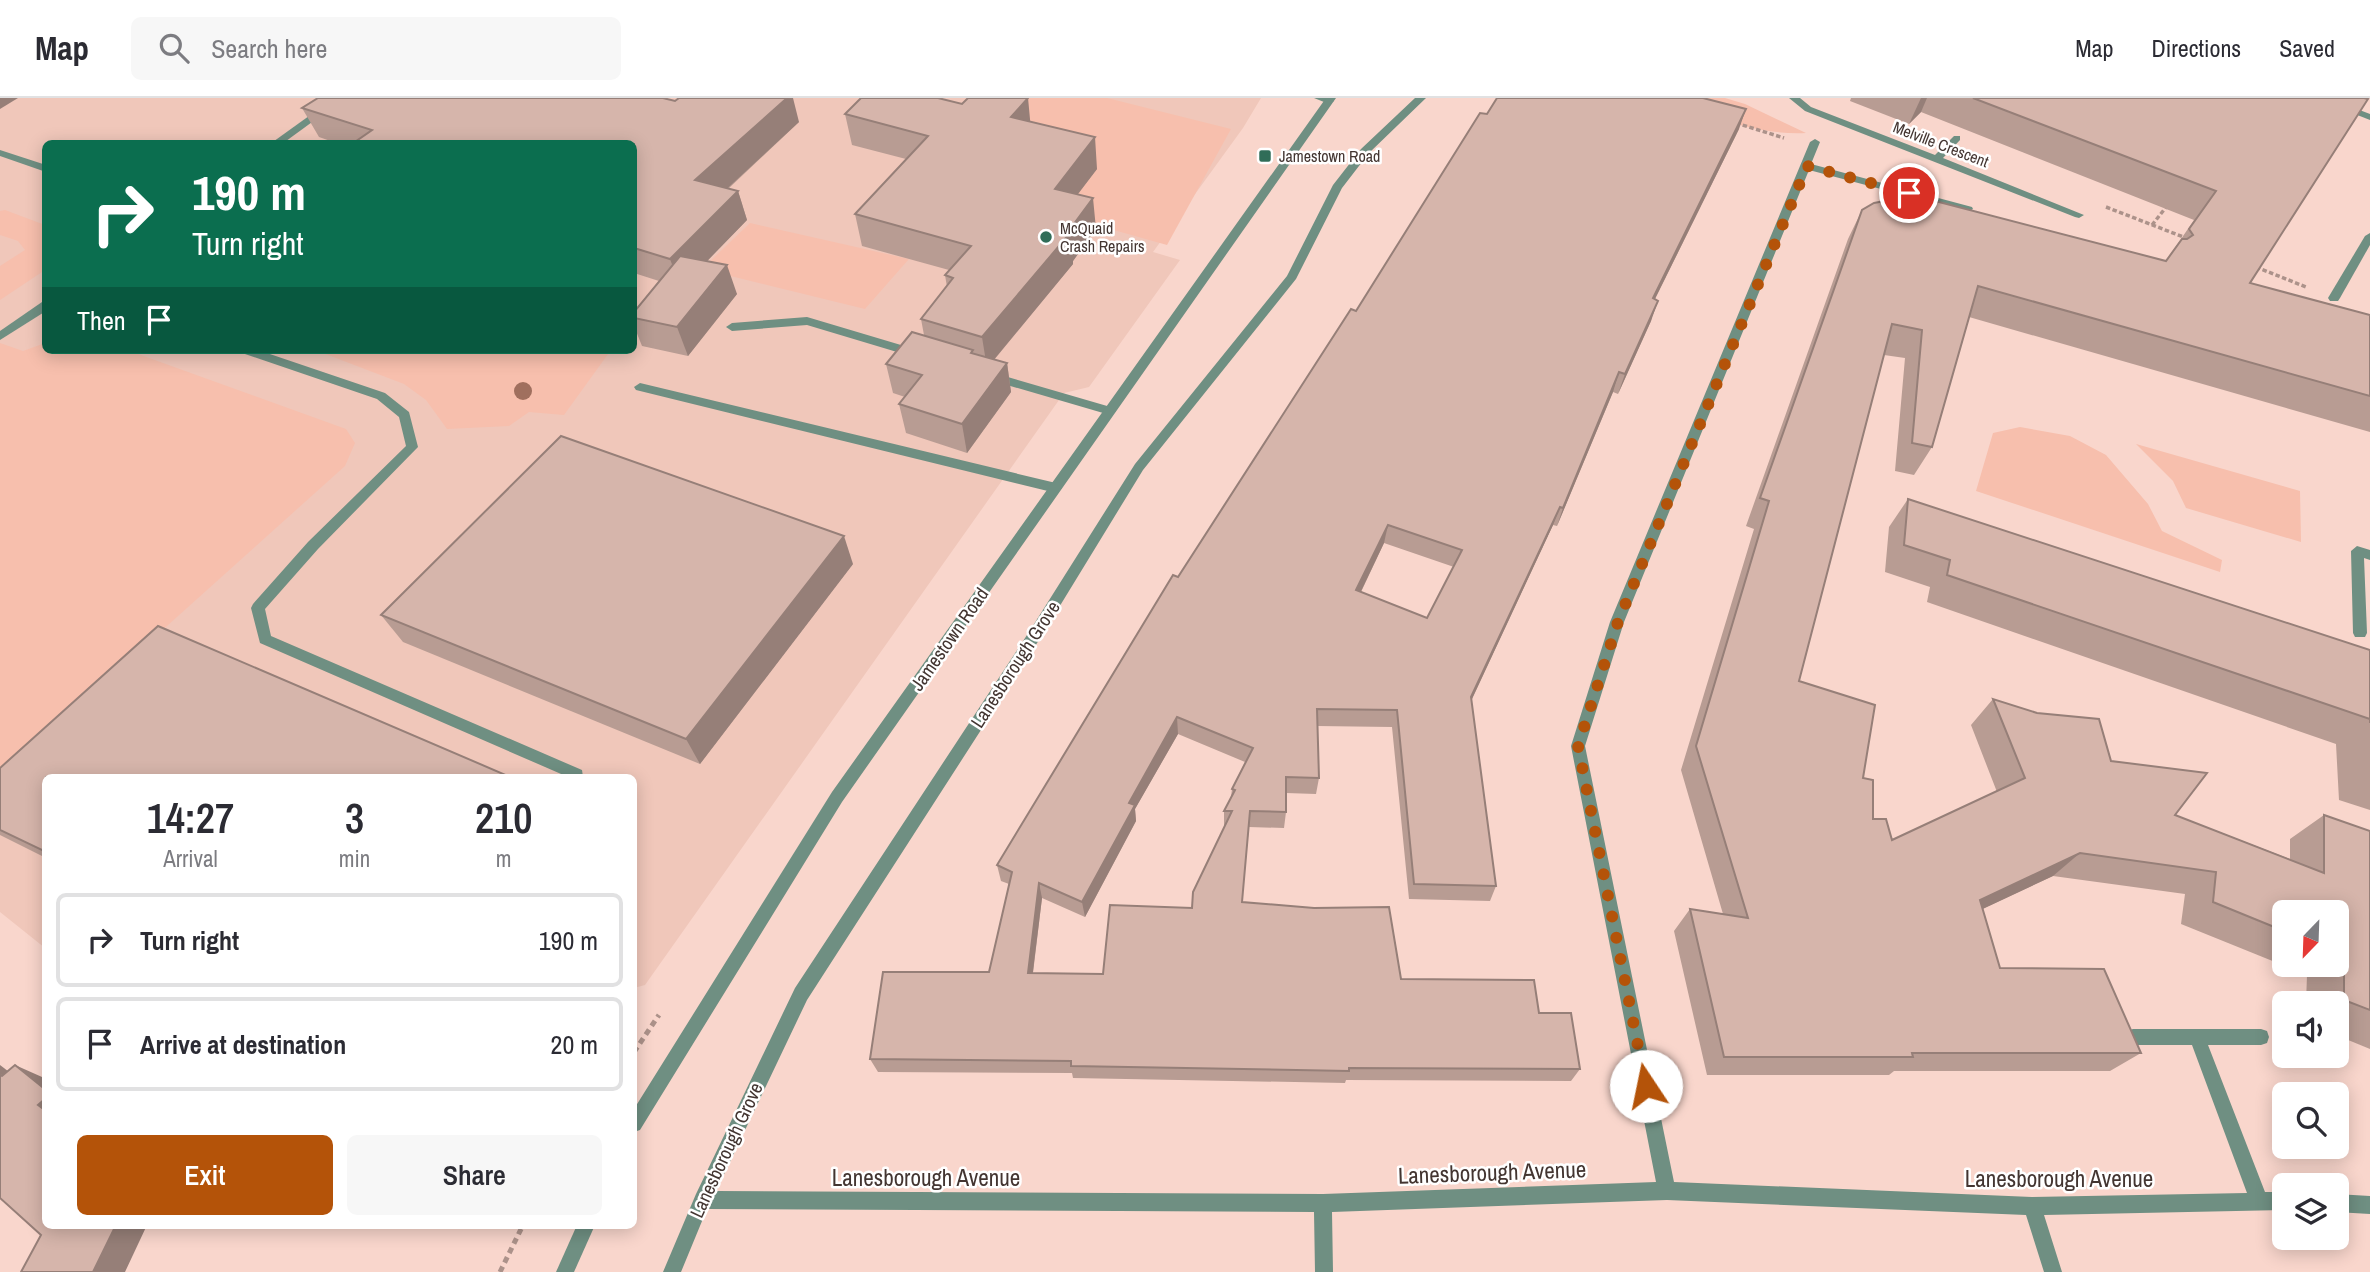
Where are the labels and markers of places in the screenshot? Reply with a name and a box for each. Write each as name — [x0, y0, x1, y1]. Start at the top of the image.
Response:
place label: Jamestown Road — [1279, 145, 1380, 167]
marker: Jamestown Road — [1257, 148, 1273, 164]
pin — [1879, 163, 1939, 223]
place label: McQuaid Crash Repairs — [1060, 217, 1145, 257]
marker: McQuaid Crash Repairs — [1038, 229, 1054, 245]

